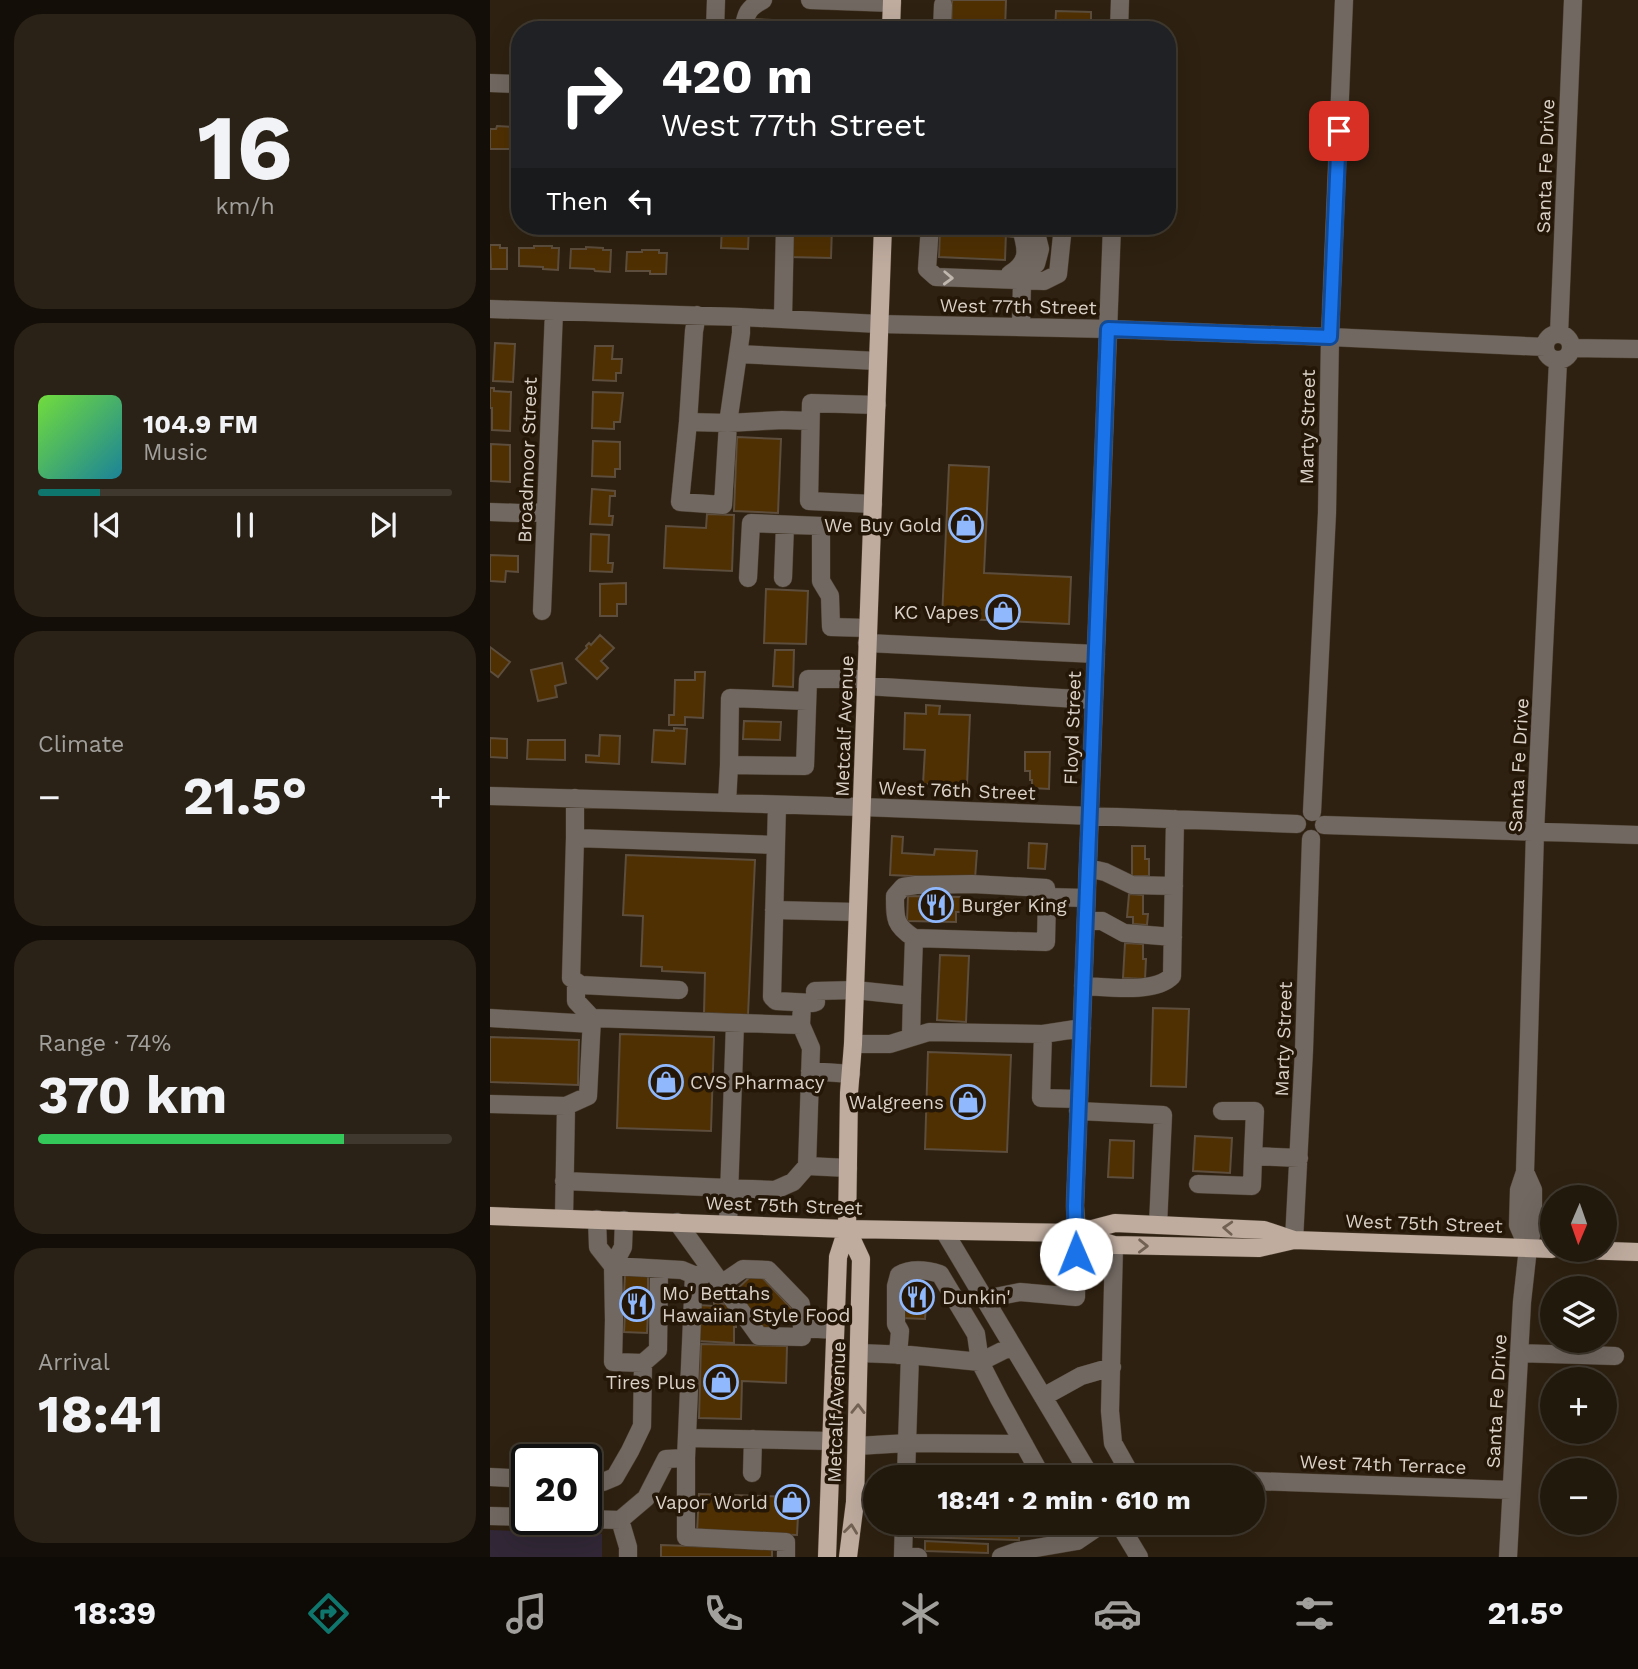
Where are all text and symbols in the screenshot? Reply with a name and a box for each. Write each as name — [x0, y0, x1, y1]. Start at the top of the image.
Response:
text: 420 m — [661, 47, 813, 105]
icon: right — [546, 49, 637, 140]
text: 16 — [197, 94, 293, 201]
street label: Santa Fe Drive — [1532, 98, 1559, 234]
pin — [1309, 101, 1369, 161]
text: West 77th Street — [661, 106, 925, 144]
icon: arrive — [1320, 112, 1358, 150]
icon: left — [622, 182, 660, 220]
text: Then — [546, 186, 608, 216]
text: km/h — [215, 193, 275, 220]
one-way arrow — [943, 270, 954, 285]
street label: West 77th Street — [939, 294, 1097, 319]
street label: Marty Street — [1295, 369, 1320, 485]
street label: Broadmoor Street — [513, 377, 542, 543]
text: 104.9 FM — [143, 409, 258, 439]
text: Music — [143, 439, 208, 466]
icon: previous — [88, 506, 126, 544]
icon: pause — [226, 506, 264, 544]
icon: next — [364, 506, 402, 544]
shop icon: We Buy Gold — [947, 506, 985, 544]
place label: We Buy Gold — [824, 514, 942, 537]
shop icon: KC Vapes — [984, 593, 1022, 631]
place label: KC Vapes — [893, 601, 979, 624]
street label: Metcalf Avenue — [831, 655, 858, 797]
street label: Floyd Street — [1059, 671, 1086, 785]
street label: Santa Fe Drive — [1503, 697, 1533, 833]
text: Climate — [38, 731, 124, 758]
text: 21.5° — [183, 766, 307, 827]
text: − — [38, 775, 61, 819]
text: + — [429, 775, 452, 819]
street label: West 76th Street — [878, 776, 1036, 805]
restaurant icon: Burger King — [917, 886, 955, 924]
place label: Burger King — [961, 894, 1068, 917]
street label: Marty Street — [1270, 981, 1297, 1097]
text: Range · 74% — [38, 1030, 171, 1057]
shop icon: CVS Pharmacy — [647, 1063, 685, 1101]
text: 370 km — [38, 1065, 227, 1126]
place label: CVS Pharmacy — [690, 1071, 825, 1094]
shop icon: Walgreens — [949, 1083, 987, 1121]
place label: Walgreens — [849, 1091, 944, 1114]
north arrow — [1540, 1185, 1617, 1262]
map controls — [1540, 1185, 1617, 1535]
street label: West 75th Street — [705, 1191, 863, 1220]
street label: West 75th Street — [1345, 1209, 1503, 1238]
position arrow — [1039, 1217, 1113, 1291]
one-way arrow — [1222, 1221, 1233, 1236]
one-way arrow — [1138, 1238, 1149, 1253]
button: layers — [1540, 1276, 1617, 1353]
restaurant icon: Dunkin' — [898, 1278, 936, 1316]
place label: Mo' Bettahs Hawaiian Style Food — [662, 1282, 850, 1327]
restaurant icon: Mo' Bettahs Hawaiian Style Food — [618, 1285, 656, 1323]
place label: Dunkin' — [942, 1286, 1011, 1309]
street label: Santa Fe Drive — [1481, 1333, 1511, 1469]
street label: Metcalf Avenue — [823, 1341, 850, 1483]
text: Arrival — [38, 1349, 110, 1376]
shop icon: Tires Plus — [702, 1363, 740, 1401]
button: + — [1540, 1367, 1617, 1444]
place label: Tires Plus — [606, 1371, 696, 1394]
text: 18:41 — [38, 1384, 163, 1445]
one-way arrow — [850, 1403, 865, 1414]
speed limit sign: 20 — [511, 1444, 602, 1535]
street label: West 74th Terrace — [1299, 1450, 1467, 1479]
button: − — [1540, 1458, 1617, 1535]
shop icon: Vapor World — [773, 1483, 811, 1521]
text: 18:41 · 2 min · 610 m — [937, 1485, 1191, 1515]
place label: Vapor World — [655, 1491, 768, 1514]
one-way arrow — [844, 1524, 859, 1535]
icon: directions — [304, 1589, 353, 1638]
icon: music — [502, 1589, 551, 1638]
icon: phone — [699, 1589, 748, 1638]
icon: climate — [896, 1589, 945, 1638]
icon: car — [1093, 1589, 1142, 1638]
icon: filters — [1290, 1589, 1339, 1638]
text: 18:39 — [74, 1594, 156, 1632]
text: 21.5° — [1487, 1594, 1564, 1632]

